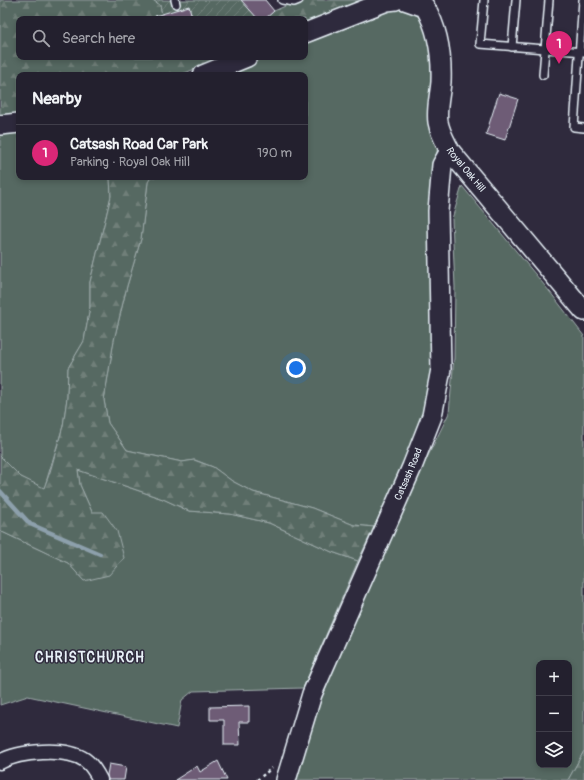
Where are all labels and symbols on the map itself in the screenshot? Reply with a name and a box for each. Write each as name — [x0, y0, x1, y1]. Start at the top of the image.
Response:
pin: 1 — [546, 31, 572, 64]
street label: Royal Oak Hill — [443, 146, 488, 195]
your location — [286, 358, 306, 378]
street label: Catsash Road — [392, 446, 425, 502]
district label: CHRISTCHURCH — [35, 649, 145, 666]

